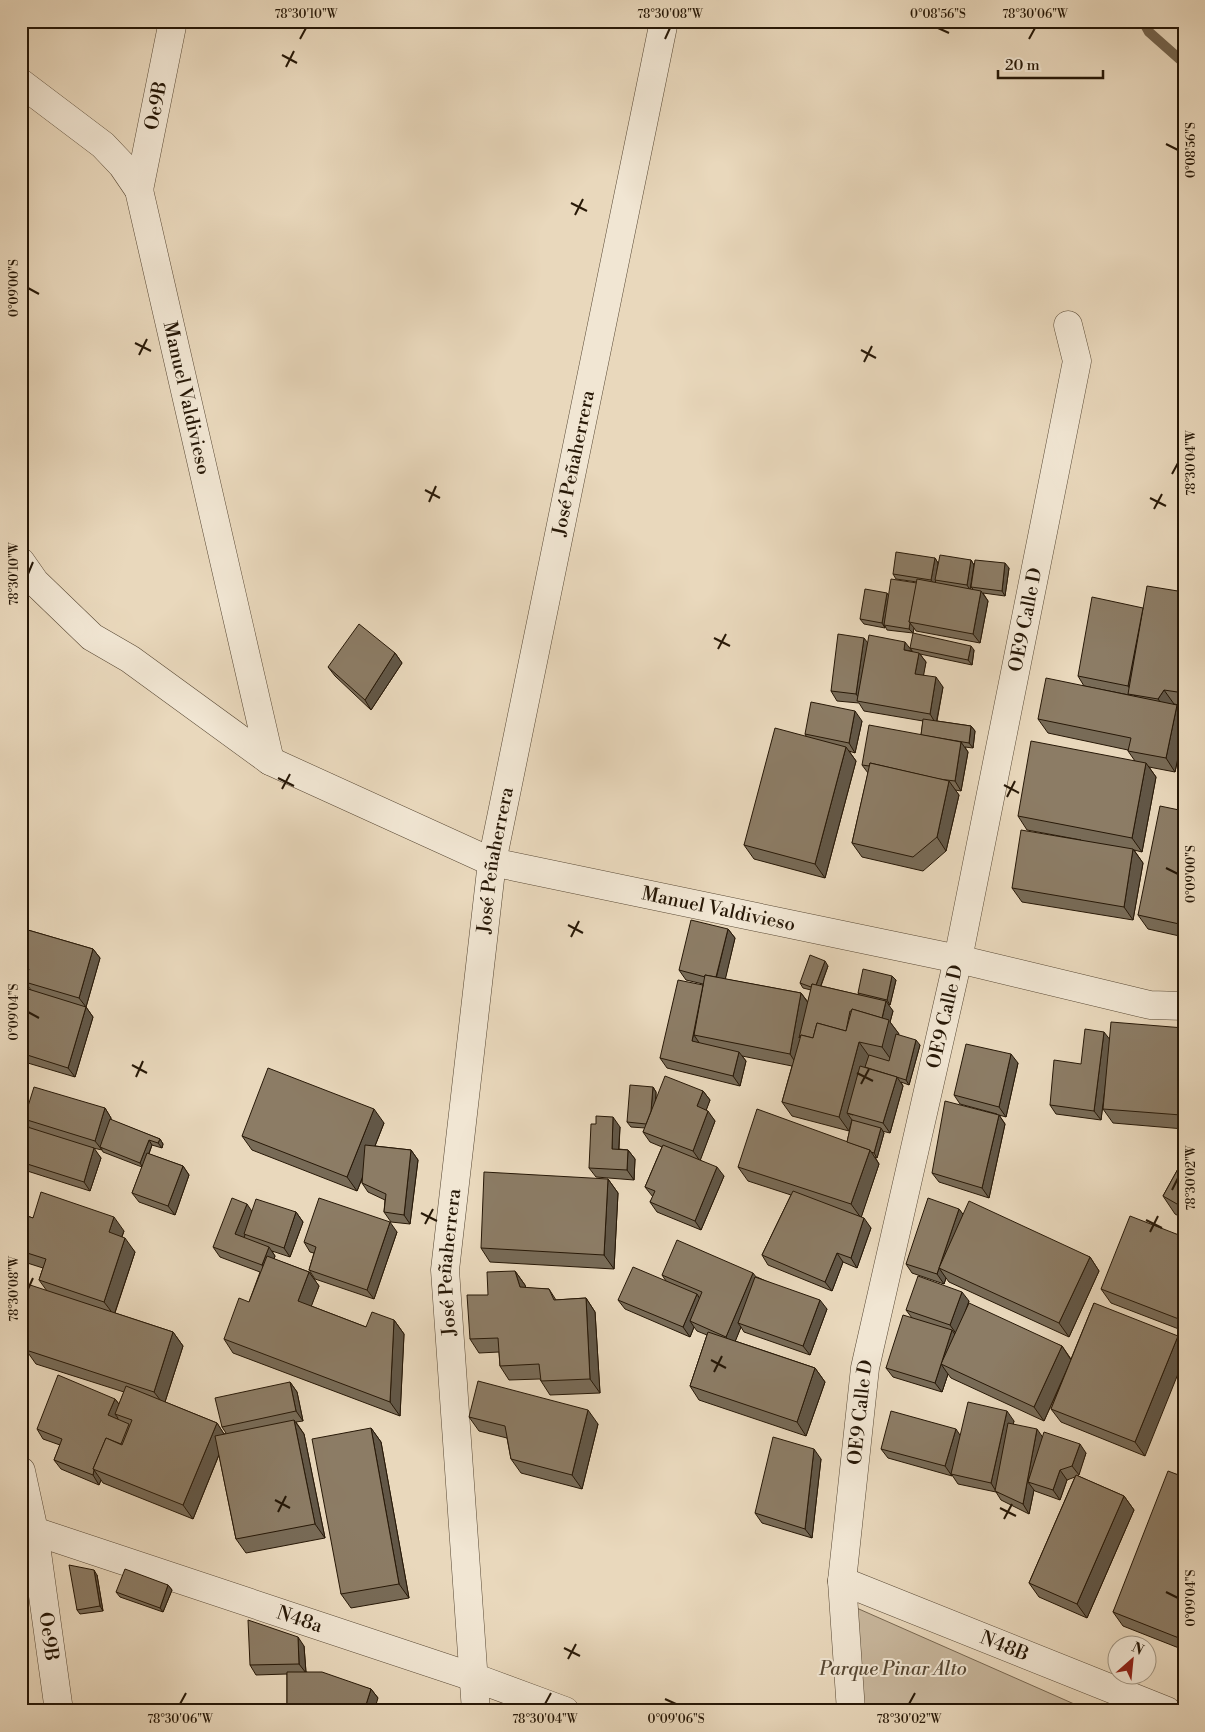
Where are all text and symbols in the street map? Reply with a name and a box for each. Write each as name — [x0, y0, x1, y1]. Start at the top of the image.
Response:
text: 78°30'10"W — [274, 7, 339, 22]
text: 78°30'08"W — [637, 7, 704, 22]
text: 0°08'56"S — [910, 7, 966, 22]
text: 78°30'06"W — [1002, 7, 1069, 22]
scale bar — [998, 48, 1102, 80]
text: 20 m — [1005, 56, 1040, 75]
street label: Oe9B — [139, 79, 173, 132]
text: 0°08'56"S — [1184, 122, 1199, 178]
text: 0°09'00"S — [7, 259, 22, 317]
street label: Manuel Valdivieso — [158, 319, 216, 477]
street label: José Peñaherrera — [547, 388, 600, 539]
text: 78°30'04"W — [1184, 429, 1199, 496]
text: 78°30'10"W — [7, 541, 22, 606]
street label: OE9 Calle D — [1003, 565, 1048, 674]
street label: José Peñaherrera — [472, 785, 519, 936]
text: 0°09'00"S — [1184, 845, 1199, 903]
street label: Manuel Valdivieso — [639, 881, 798, 937]
street label: OE9 Calle D — [922, 962, 968, 1071]
text: 0°09'04"S — [7, 983, 22, 1040]
text: 78°30'02"W — [1184, 1144, 1199, 1211]
street label: José Peñaherrera — [433, 1187, 466, 1338]
text: 78°30'08"W — [7, 1255, 22, 1322]
street label: OE9 Calle D — [843, 1357, 879, 1466]
text: 0°09'04"S — [1184, 1569, 1199, 1626]
street label: N48a — [274, 1601, 326, 1638]
street label: Oe9B — [33, 1611, 64, 1663]
street label: N48B — [977, 1625, 1032, 1667]
north arrow — [1108, 1634, 1158, 1684]
text: N — [1128, 1639, 1146, 1660]
park label: Parque Pinar Alto — [818, 1657, 967, 1681]
text: 78°30'06"W — [147, 1712, 214, 1727]
text: 78°30'04"W — [512, 1712, 579, 1727]
text: 0°09'06"S — [647, 1712, 705, 1727]
text: 78°30'02"W — [876, 1712, 943, 1727]

